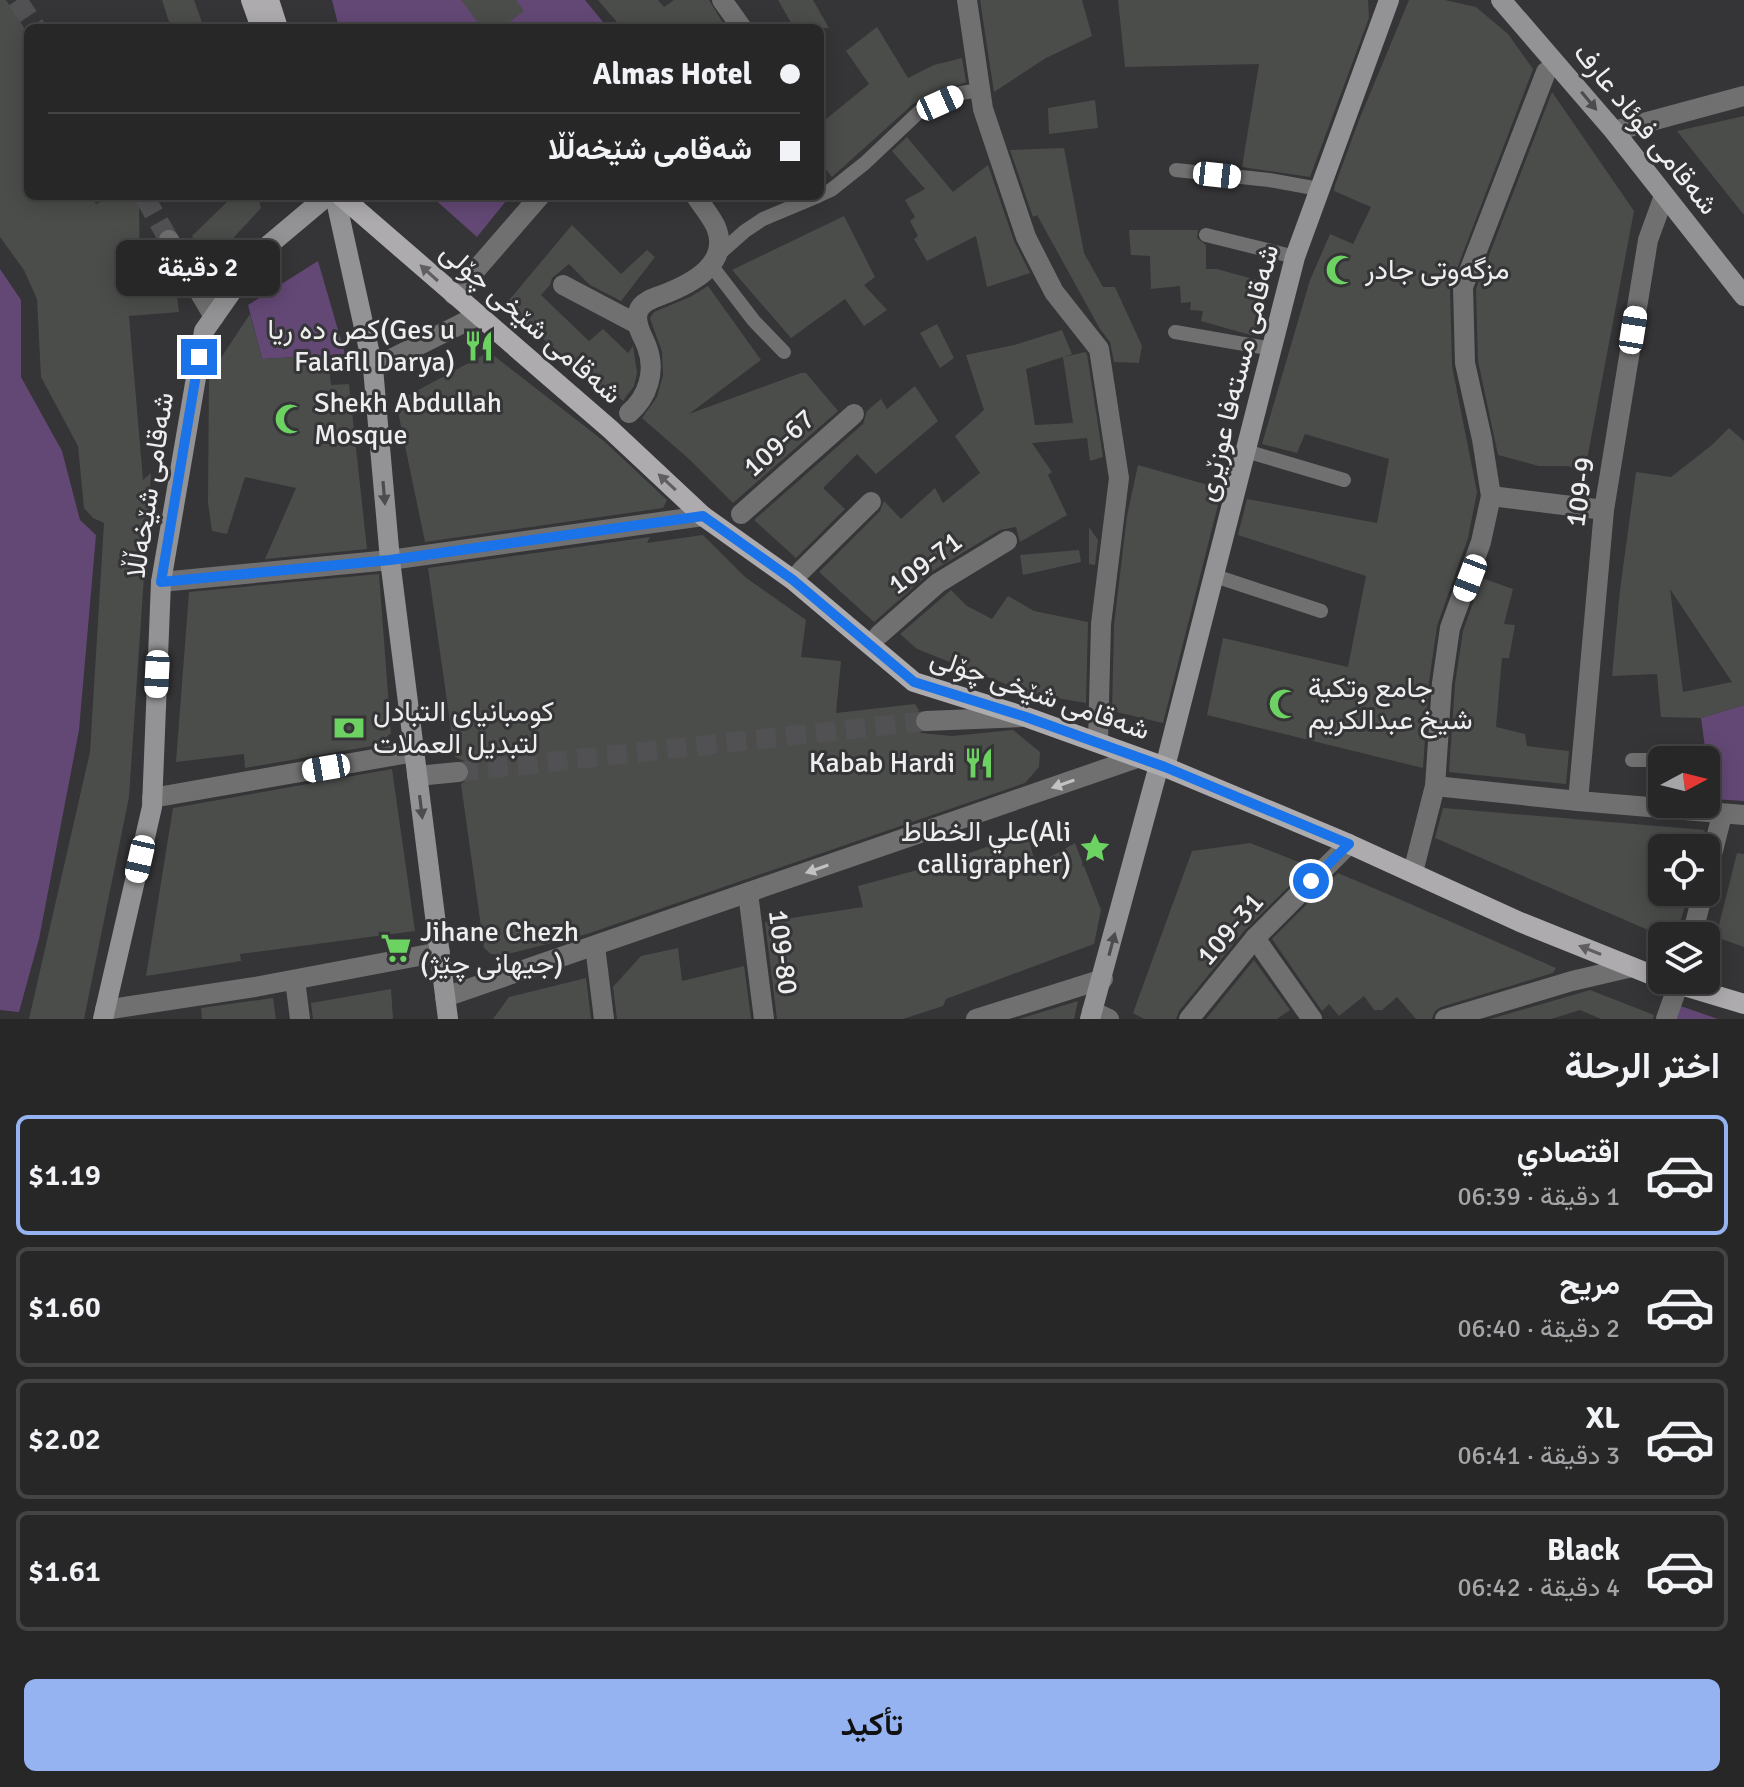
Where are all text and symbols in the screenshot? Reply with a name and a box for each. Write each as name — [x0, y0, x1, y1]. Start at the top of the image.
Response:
street label: شەقامی فوئاد عارف — [1566, 36, 1726, 222]
text: Almas Hotel — [593, 56, 752, 93]
car — [913, 82, 967, 124]
one-way arrow — [1580, 91, 1597, 111]
text: شەقامی شێخەڵڵا — [548, 131, 752, 168]
car — [1192, 161, 1242, 189]
street label: شەقامی شێخی چۆلی — [433, 235, 629, 412]
callout: 2 دقيقة — [117, 241, 281, 297]
street label: شەقامی مستەفا عوزێری — [1190, 241, 1286, 505]
text: 2 دقيقة — [158, 252, 238, 284]
mosque icon: مزگەوتی جادر — [1324, 253, 1358, 287]
place label: مزگەوتی جادر — [1364, 253, 1510, 287]
one-way arrow — [420, 265, 439, 283]
car — [1617, 304, 1649, 356]
place label: کص ده ریا(Ges u Falafll Darya) — [268, 313, 455, 379]
restaurant icon: کص ده ریا(Ges u Falafll Darya) — [462, 329, 496, 363]
route end — [181, 339, 217, 375]
place label: Shekh Abdullah Mosque — [314, 386, 502, 452]
street label: شەقامی شێخەڵڵا — [119, 390, 181, 580]
mosque icon: Shekh Abdullah Mosque — [273, 402, 307, 436]
street label: 109-67 — [736, 402, 822, 484]
street label: 109-9 — [1558, 455, 1602, 529]
one-way arrow — [658, 473, 677, 492]
one-way arrow — [377, 481, 390, 506]
street label: 109-71 — [881, 524, 969, 602]
car — [1450, 551, 1490, 605]
street label: شەقامی شێخی چۆلی — [926, 641, 1154, 748]
car — [144, 649, 170, 699]
place label: جامع وتكية شيخ عبدالكريم — [1308, 671, 1473, 739]
mosque icon: جامع وتكية شيخ عبدالكريم — [1267, 687, 1301, 721]
place label: كومبانياى التبادل لتبديل العملات — [373, 695, 554, 761]
bank icon: كومبانياى التبادل لتبديل العملات — [332, 711, 366, 745]
place label: Kabab Hardi — [809, 746, 955, 780]
restaurant icon: Kabab Hardi — [962, 746, 996, 780]
north arrow — [1648, 746, 1720, 818]
map controls — [1648, 746, 1720, 994]
car — [300, 752, 352, 784]
one-way arrow — [1051, 778, 1075, 790]
one-way arrow — [415, 795, 428, 820]
place label: علي الخطاط(Ali calligrapher) — [901, 815, 1071, 881]
place icon: علي الخطاط(Ali calligrapher) — [1078, 831, 1112, 865]
car — [123, 833, 157, 885]
button: locate — [1648, 834, 1720, 906]
one-way arrow — [805, 863, 829, 875]
route start — [1293, 863, 1329, 899]
street label: 109-31 — [1189, 886, 1271, 972]
street label: 109-80 — [761, 908, 805, 996]
place label: Jihane Chezh (جیهانی چێژ) — [420, 915, 579, 982]
button: layers — [1648, 922, 1720, 994]
supermarket icon: Jihane Chezh (جیهانی چێژ) — [379, 931, 413, 965]
one-way arrow — [1106, 932, 1118, 957]
one-way arrow — [1578, 943, 1602, 956]
text: اختر الرحلة — [1564, 1044, 1720, 1089]
text: اقتصادي — [1517, 1134, 1620, 1171]
icon: car — [1644, 1139, 1716, 1211]
text: $1.19 — [28, 1157, 101, 1194]
text: 1 دقيقة · 06:39 — [1458, 1181, 1620, 1213]
text: مريح — [1560, 1266, 1620, 1303]
icon: car — [1644, 1271, 1716, 1343]
text: $1.60 — [28, 1289, 101, 1326]
text: 2 دقيقة · 06:40 — [1458, 1313, 1620, 1345]
text: XL — [1586, 1400, 1620, 1437]
icon: car — [1644, 1403, 1716, 1475]
text: $2.02 — [28, 1421, 101, 1458]
text: 3 دقيقة · 06:41 — [1458, 1440, 1620, 1472]
text: Black — [1547, 1532, 1620, 1569]
icon: car — [1644, 1535, 1716, 1607]
text: $1.61 — [28, 1553, 101, 1590]
text: 4 دقيقة · 06:42 — [1458, 1572, 1620, 1604]
button: تأكيد — [24, 1679, 1720, 1771]

